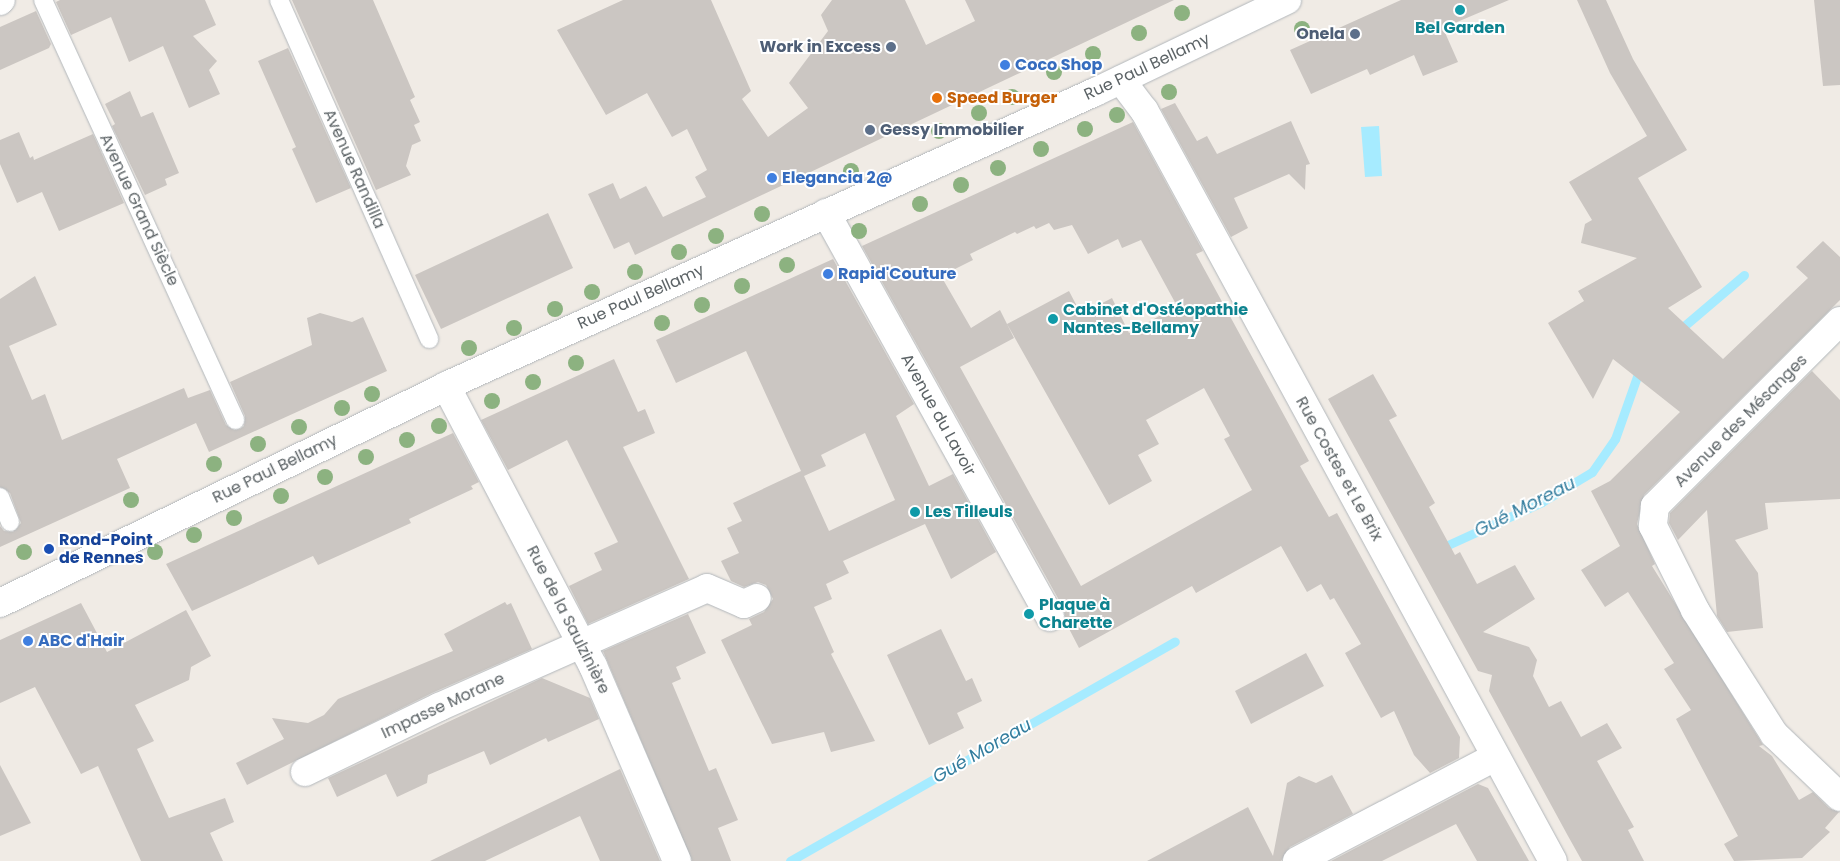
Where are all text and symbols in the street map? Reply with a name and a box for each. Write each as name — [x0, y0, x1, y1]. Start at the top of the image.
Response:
marker: Bel Garden — [1454, 4, 1466, 16]
place label: Bel Garden — [1415, 18, 1505, 38]
place label: Onela — [1296, 24, 1345, 44]
marker: Onela — [1349, 28, 1361, 40]
street label: Rue Paul Bellamy — [1081, 29, 1213, 105]
place label: Work in Excess — [759, 37, 881, 57]
marker: Work in Excess — [885, 41, 897, 53]
place label: Coco Shop — [1015, 55, 1102, 75]
marker: Coco Shop — [999, 59, 1011, 71]
place label: Speed Burger — [947, 88, 1057, 108]
marker: Speed Burger — [931, 92, 943, 104]
street label: Avenue Randilla — [319, 106, 389, 232]
place label: Gessy Immobilier — [880, 120, 1024, 140]
marker: Gessy Immobilier — [864, 124, 876, 136]
street label: Avenue Grand Siècle — [95, 131, 183, 289]
place label: Elegancia 2@ — [782, 168, 893, 188]
marker: Elegancia 2@ — [766, 172, 778, 184]
street label: Rue Paul Bellamy — [575, 260, 707, 334]
place label: Rapid'Couture — [838, 264, 956, 284]
marker: Rapid'Couture — [822, 268, 834, 280]
place label: Cabinet d'Ostéopathie Nantes-Bellamy — [1063, 300, 1248, 338]
marker: Cabinet d'Ostéopathie Nantes-Bellamy — [1047, 313, 1059, 325]
street label: Avenue du Lavoir — [897, 351, 979, 479]
street label: Avenue des Mésanges — [1671, 351, 1811, 491]
street label: Rue Costes et Le Brix — [1291, 394, 1387, 544]
street label: Rue Paul Bellamy — [209, 430, 341, 508]
water label: Gué Moreau — [1471, 472, 1579, 542]
place label: Les Tilleuls — [925, 502, 1013, 522]
marker: Les Tilleuls — [909, 506, 921, 518]
place label: Rond-Point de Rennes — [59, 530, 153, 568]
marker: Rond-Point de Rennes — [43, 543, 55, 555]
street label: Rue de la Saulzinière — [522, 543, 614, 697]
place label: Plaque à Charette — [1039, 595, 1112, 633]
marker: Plaque à Charette — [1023, 608, 1035, 620]
place label: ABC d'Hair — [38, 631, 124, 651]
marker: ABC d'Hair — [22, 635, 34, 647]
street label: Impasse Morane — [378, 669, 508, 743]
water label: Gué Moreau — [929, 714, 1035, 788]

